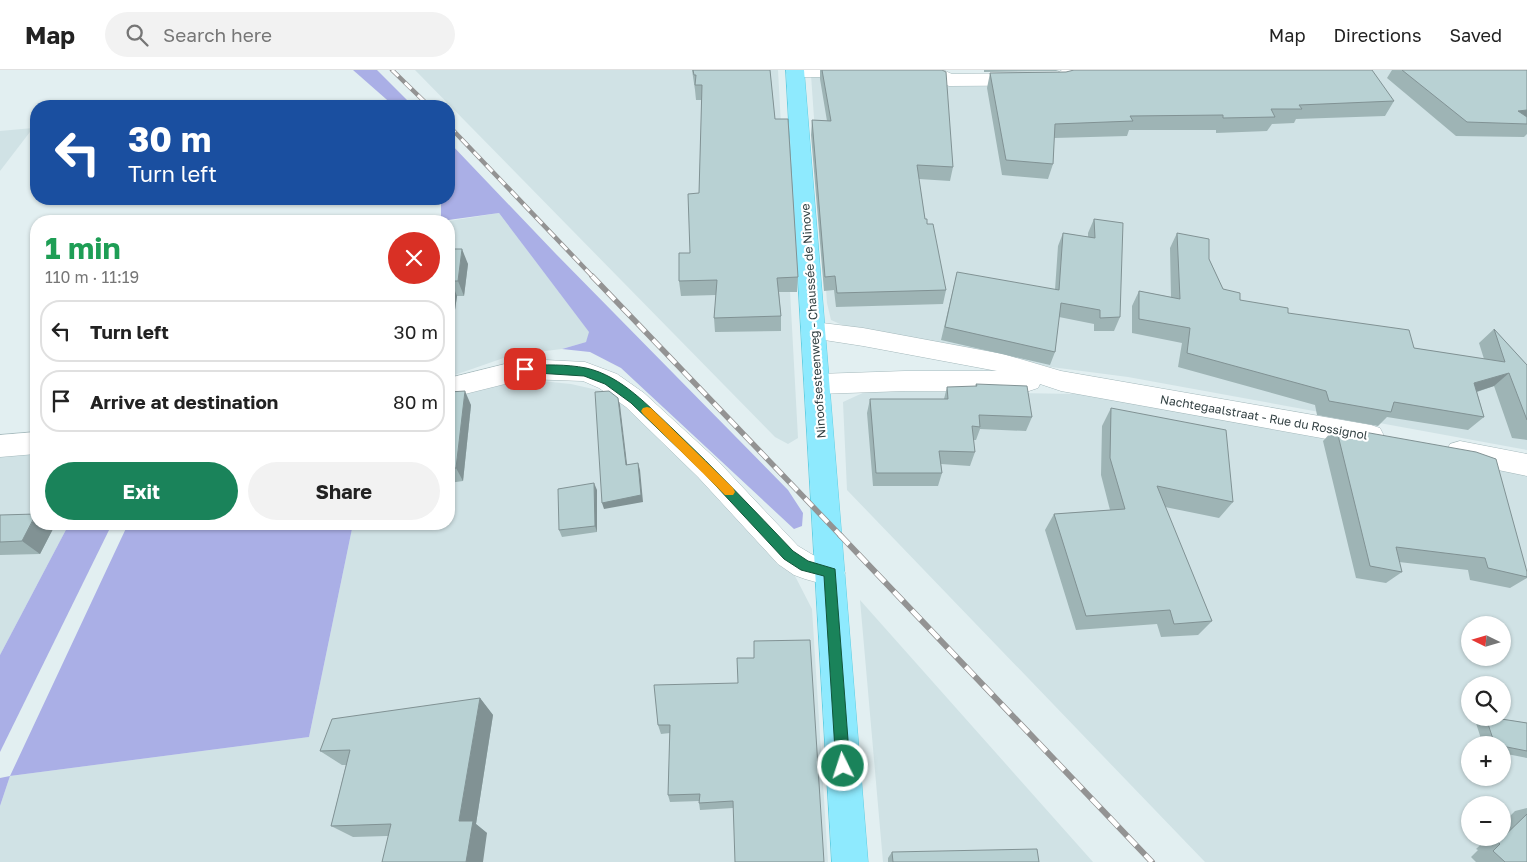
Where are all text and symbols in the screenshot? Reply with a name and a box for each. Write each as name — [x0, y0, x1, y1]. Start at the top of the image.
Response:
search box — [105, 12, 455, 57]
text: Map — [25, 20, 75, 49]
icon: search — [123, 21, 151, 49]
text: Search here — [163, 23, 272, 46]
text: Map — [1269, 24, 1305, 46]
text: Directions — [1333, 24, 1421, 46]
text: Saved — [1449, 24, 1502, 46]
text: 30 m — [128, 118, 211, 160]
icon: left — [45, 120, 110, 185]
text: Turn left — [128, 160, 217, 187]
street label: Ninoofsesteenweg - Chaussée de Ninove — [797, 203, 829, 439]
text: 1 min — [45, 230, 121, 266]
button: close — [388, 232, 440, 284]
text: 110 m · 11:19 — [45, 267, 139, 287]
icon: left — [47, 317, 75, 345]
text: Turn left — [90, 320, 169, 343]
text: 30 m — [394, 320, 438, 343]
pin — [504, 348, 546, 390]
icon: arrive — [511, 355, 539, 383]
icon: arrive — [47, 387, 75, 415]
text: Arrive at destination — [90, 390, 278, 413]
text: 80 m — [393, 390, 438, 413]
street label: Nachtegaalstraat - Rue du Rossignol — [1159, 391, 1369, 443]
button: Exit — [45, 462, 238, 520]
button: Share — [248, 462, 440, 520]
north arrow — [1461, 616, 1511, 666]
map controls — [1461, 616, 1511, 846]
button: search — [1461, 676, 1511, 726]
button: + — [1461, 736, 1511, 786]
position arrow — [816, 739, 868, 791]
button: − — [1461, 796, 1511, 846]

